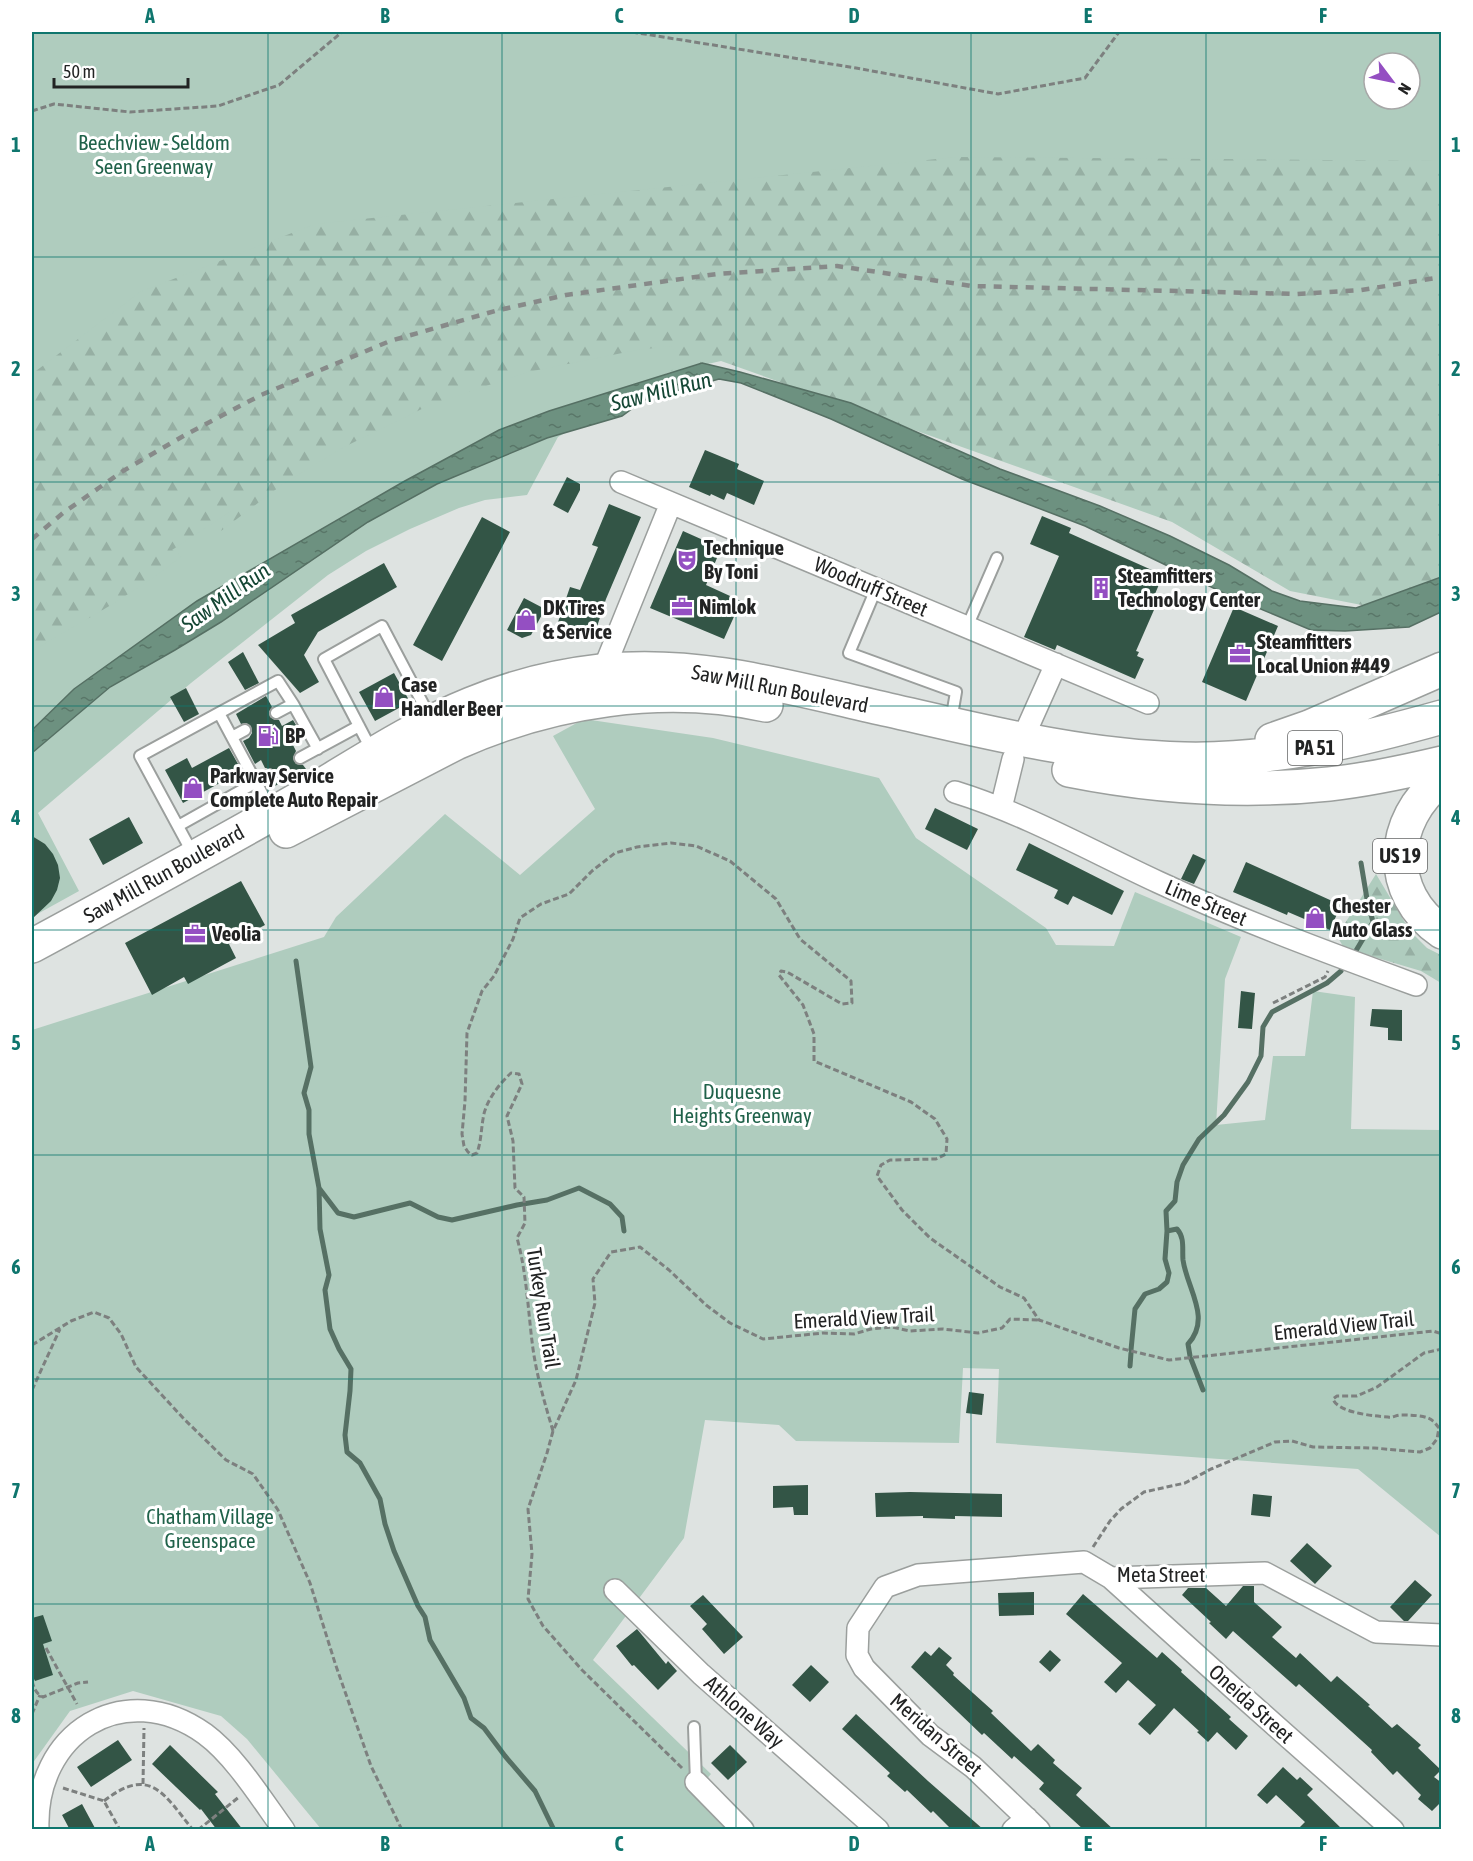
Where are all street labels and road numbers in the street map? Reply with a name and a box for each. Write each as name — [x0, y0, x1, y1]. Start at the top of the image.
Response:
street label: Woodruff Street — [811, 551, 932, 621]
street label: Saw Mill Run Boulevard — [690, 659, 871, 717]
road number: PA 51 — [1288, 731, 1342, 765]
street label: Saw Mill Run Boulevard — [79, 819, 248, 927]
road number: US 19 — [1373, 839, 1427, 873]
street label: Lime Street — [1162, 874, 1251, 930]
street label: Turkey Run Trail — [523, 1246, 565, 1370]
street label: Emerald View Trail — [793, 1301, 935, 1333]
street label: Emerald View Trail — [1272, 1306, 1416, 1344]
street label: Meta Street — [1117, 1562, 1205, 1586]
street label: Oneida Street — [1204, 1659, 1299, 1747]
street label: Athlone Way — [700, 1670, 790, 1752]
street label: Meridan Street — [886, 1688, 987, 1781]

